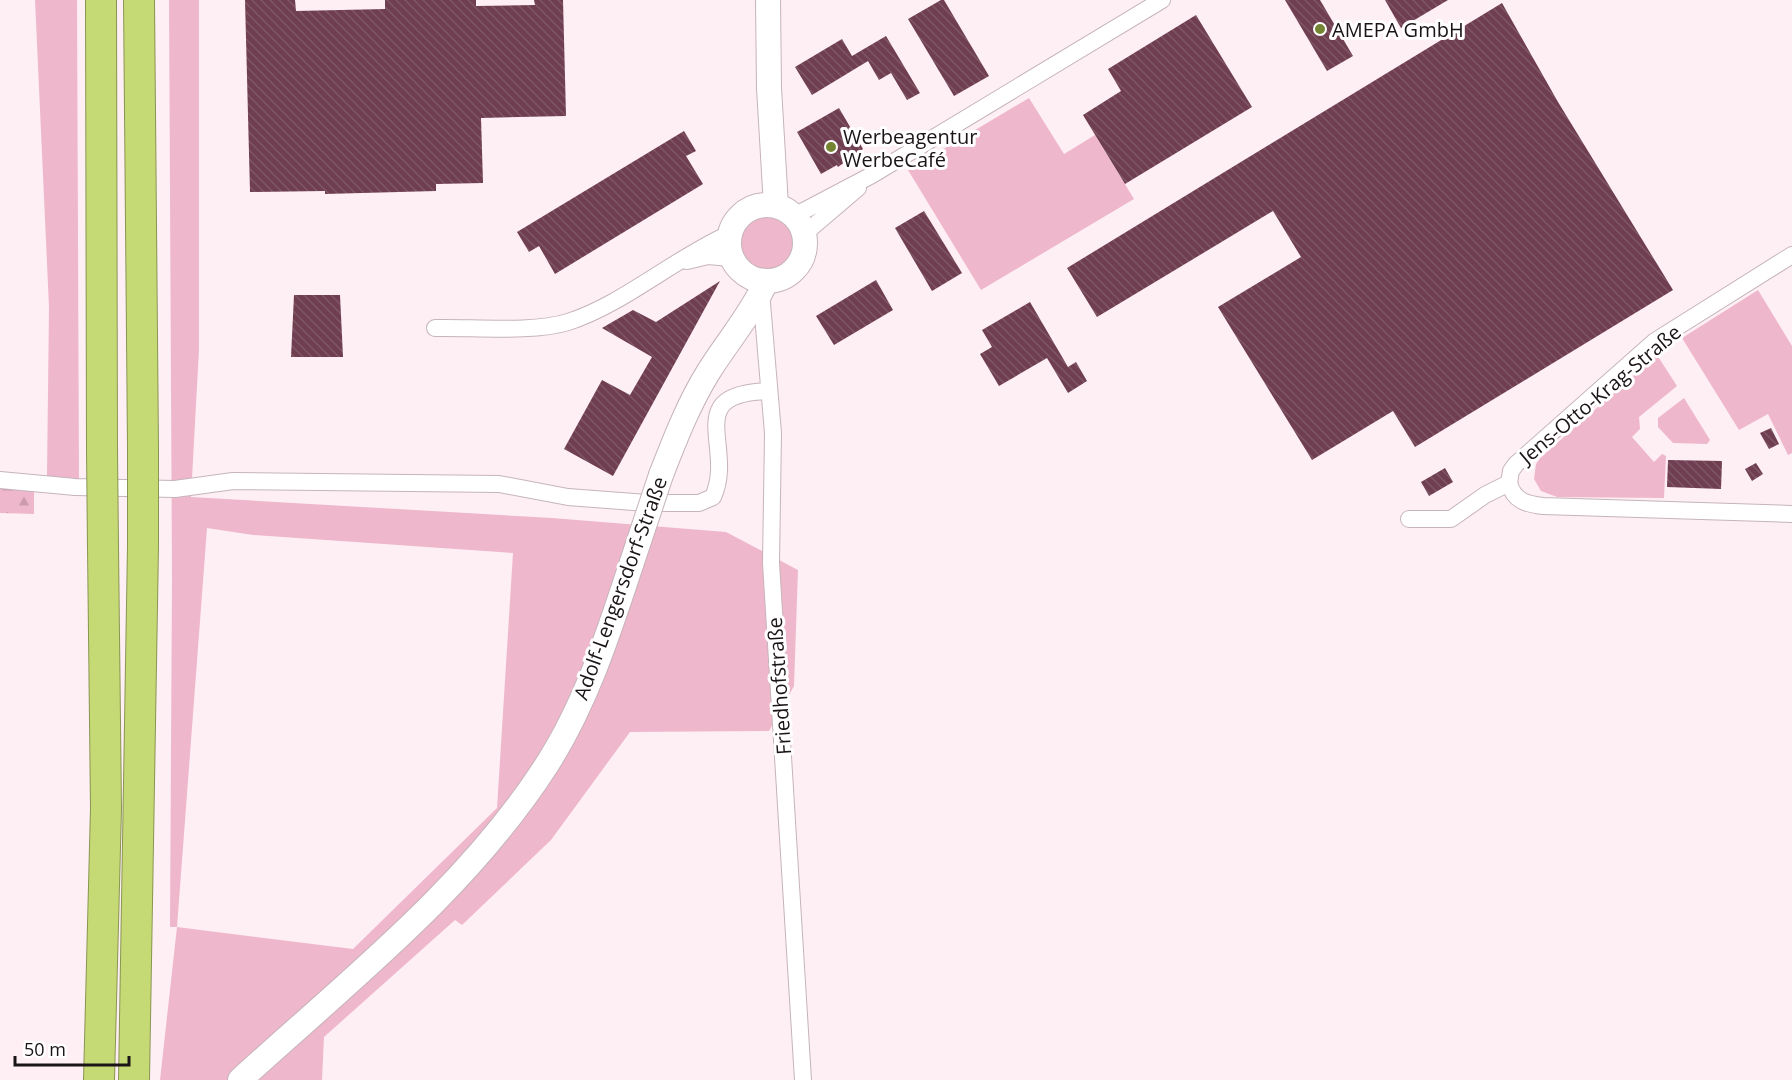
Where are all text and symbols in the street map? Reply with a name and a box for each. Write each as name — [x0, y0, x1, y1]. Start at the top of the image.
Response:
place label: AMEPA GmbH — [1332, 16, 1464, 43]
marker: AMEPA GmbH — [1313, 22, 1327, 36]
place label: Werbeagentur WerbeCafé — [843, 123, 977, 173]
marker: Werbeagentur WerbeCafé — [824, 140, 838, 154]
street label: Jens-Otto-Krag-Straße — [1512, 318, 1686, 471]
street label: Adolf-Lengersdorf-Straße — [567, 473, 673, 703]
street label: Friedhofstraße — [761, 616, 797, 756]
scale bar — [15, 1029, 129, 1067]
text: 50 m — [24, 1037, 66, 1061]

